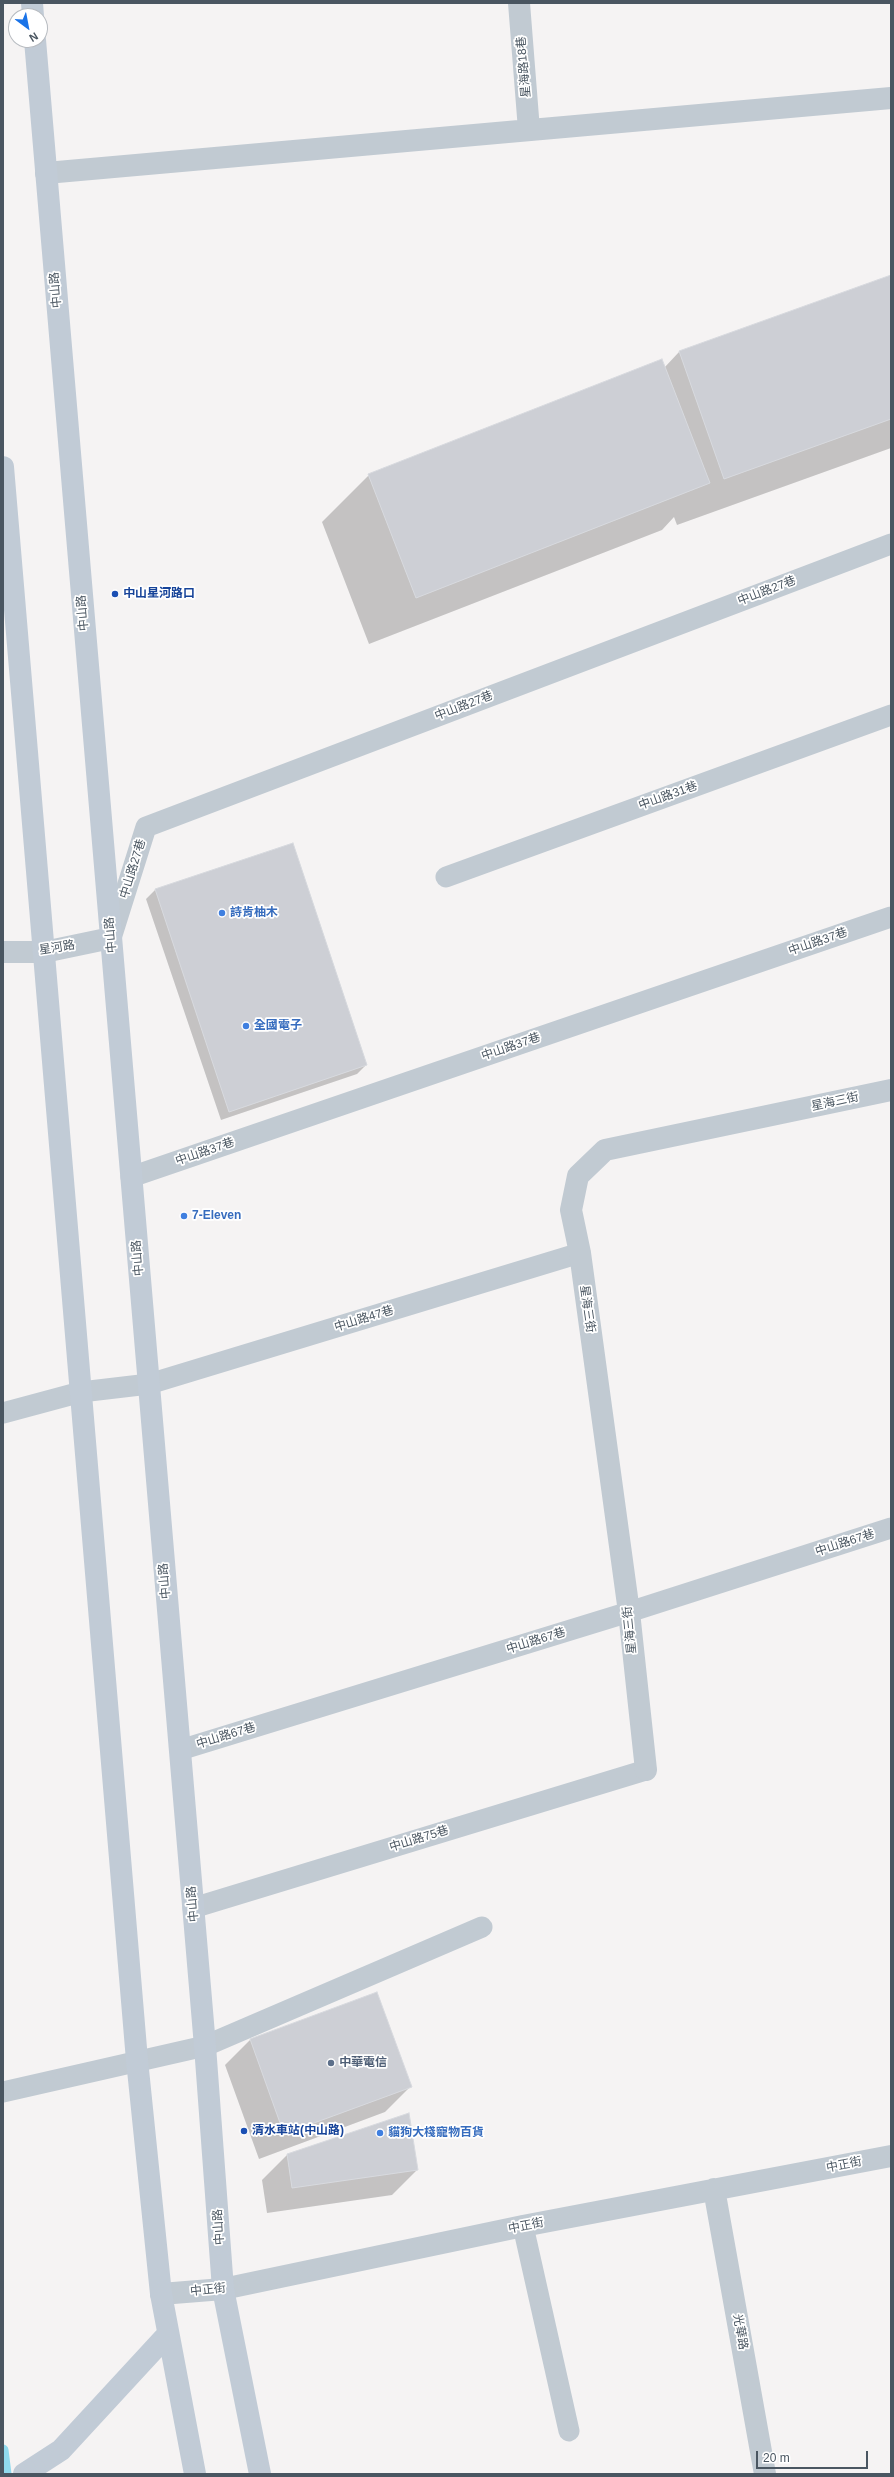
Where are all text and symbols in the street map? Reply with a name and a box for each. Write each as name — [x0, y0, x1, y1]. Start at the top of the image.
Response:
north arrow — [8, 8, 48, 48]
text: N — [27, 30, 40, 45]
street label: 星海路18巷 — [514, 36, 534, 98]
street label: 中山路 — [47, 271, 65, 309]
street label: 中山路27巷 — [736, 573, 798, 609]
place label: 中山星河路口 — [123, 587, 195, 601]
marker: 中山星河路口 — [110, 589, 120, 599]
street label: 中山路 — [74, 594, 92, 632]
street label: 中山路27巷 — [433, 688, 495, 724]
street label: 中山路31巷 — [637, 779, 699, 813]
street label: 中山路27巷 — [117, 838, 149, 900]
place label: 詩肯柚木 — [230, 906, 278, 920]
marker: 詩肯柚木 — [217, 908, 227, 918]
street label: 中山路 — [102, 916, 120, 954]
street label: 中山路37巷 — [787, 925, 849, 959]
street label: 星河路 — [38, 938, 76, 958]
place label: 全國電子 — [254, 1019, 302, 1033]
marker: 全國電子 — [241, 1021, 251, 1031]
street label: 中山路37巷 — [480, 1030, 542, 1064]
street label: 星海三街 — [810, 1090, 860, 1114]
street label: 中山路37巷 — [174, 1135, 236, 1169]
place label: 7-Eleven — [192, 1209, 241, 1223]
marker: 7-Eleven — [179, 1211, 189, 1221]
street label: 中山路 — [129, 1239, 147, 1277]
street label: 星海三街 — [577, 1284, 597, 1334]
street label: 中山路47巷 — [333, 1303, 395, 1335]
street label: 中山路67巷 — [814, 1527, 876, 1559]
street label: 中山路 — [156, 1562, 174, 1600]
street label: 星海三街 — [620, 1605, 640, 1655]
street label: 中山路67巷 — [505, 1625, 567, 1657]
street label: 中山路67巷 — [195, 1720, 257, 1752]
street label: 中山路75巷 — [388, 1823, 450, 1855]
street label: 中山路 — [184, 1885, 202, 1923]
place label: 中華電信 — [339, 2056, 387, 2070]
marker: 中華電信 — [326, 2058, 336, 2068]
place label: 清水車站(中山路) — [252, 2124, 344, 2138]
marker: 清水車站(中山路) — [239, 2126, 249, 2136]
place label: 貓狗大棧寵物百貨 — [388, 2126, 484, 2140]
marker: 貓狗大棧寵物百貨 — [375, 2128, 385, 2138]
street label: 中正街 — [825, 2154, 863, 2176]
street label: 中山路 — [211, 2209, 227, 2245]
street label: 中正街 — [507, 2215, 545, 2237]
street label: 中正街 — [189, 2281, 227, 2299]
street label: 光華路 — [730, 2313, 750, 2351]
scale bar — [758, 2443, 870, 2469]
text: 20 m — [763, 2451, 790, 2465]

